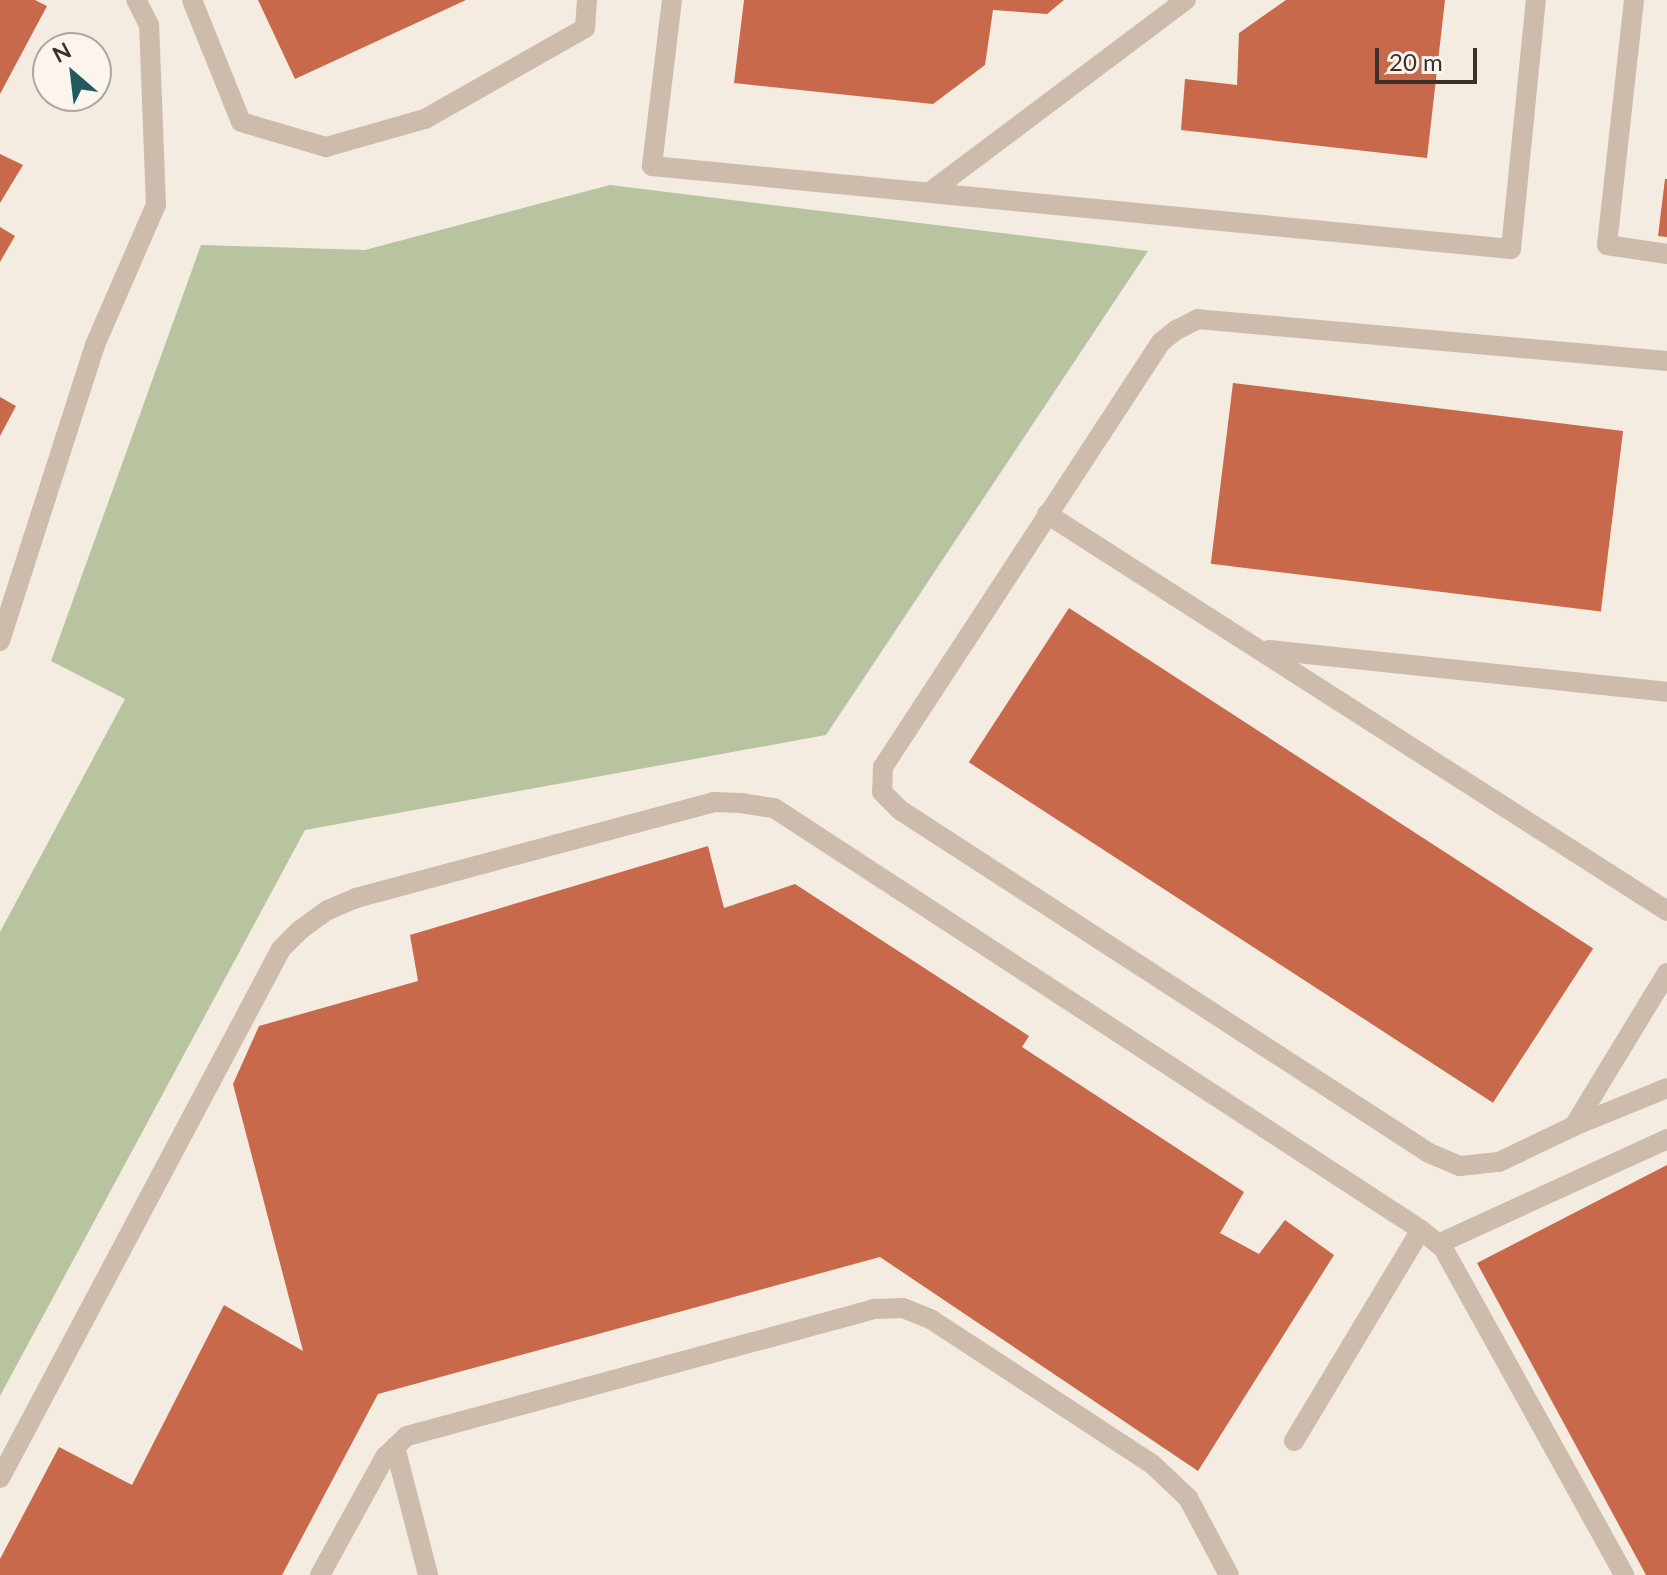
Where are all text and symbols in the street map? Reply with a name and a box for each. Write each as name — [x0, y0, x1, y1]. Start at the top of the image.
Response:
north arrow — [32, 32, 112, 112]
scale bar — [1379, 32, 1481, 82]
text: N — [48, 36, 75, 68]
text: 20 m — [1389, 47, 1443, 76]

